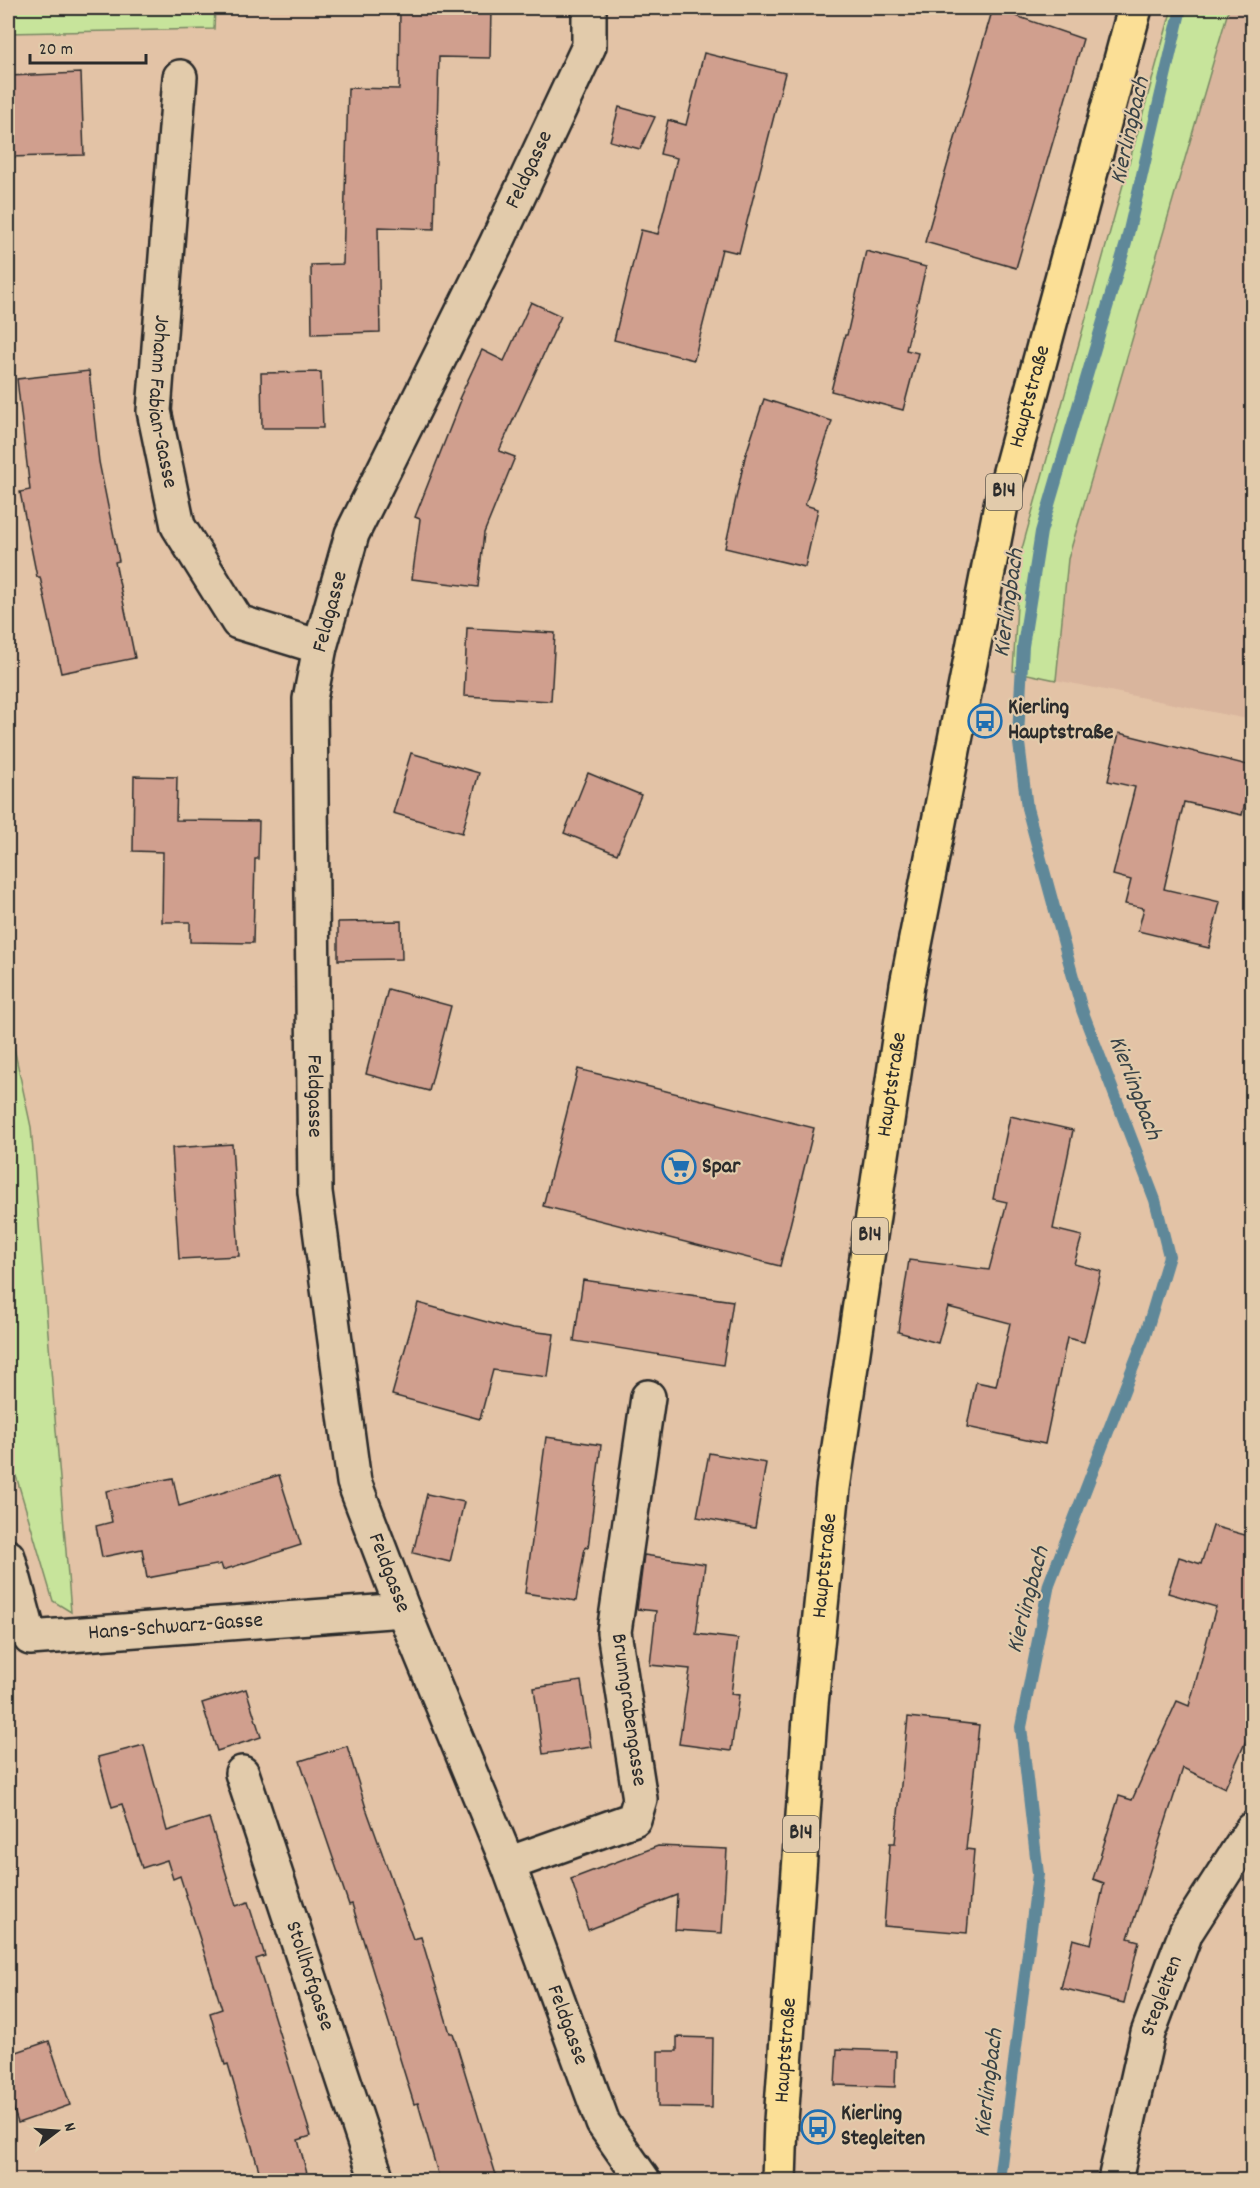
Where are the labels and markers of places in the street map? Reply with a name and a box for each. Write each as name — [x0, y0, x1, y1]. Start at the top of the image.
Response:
place label: Kierling Hauptstraße — [1008, 693, 1114, 749]
bus stop icon: Kierling Hauptstraße — [967, 703, 1003, 739]
supermarket icon: Spar — [661, 1149, 697, 1185]
place label: Spar — [702, 1152, 741, 1183]
place label: Kierling Stegleiten — [841, 2099, 925, 2155]
bus stop icon: Kierling Stegleiten — [800, 2109, 836, 2145]

